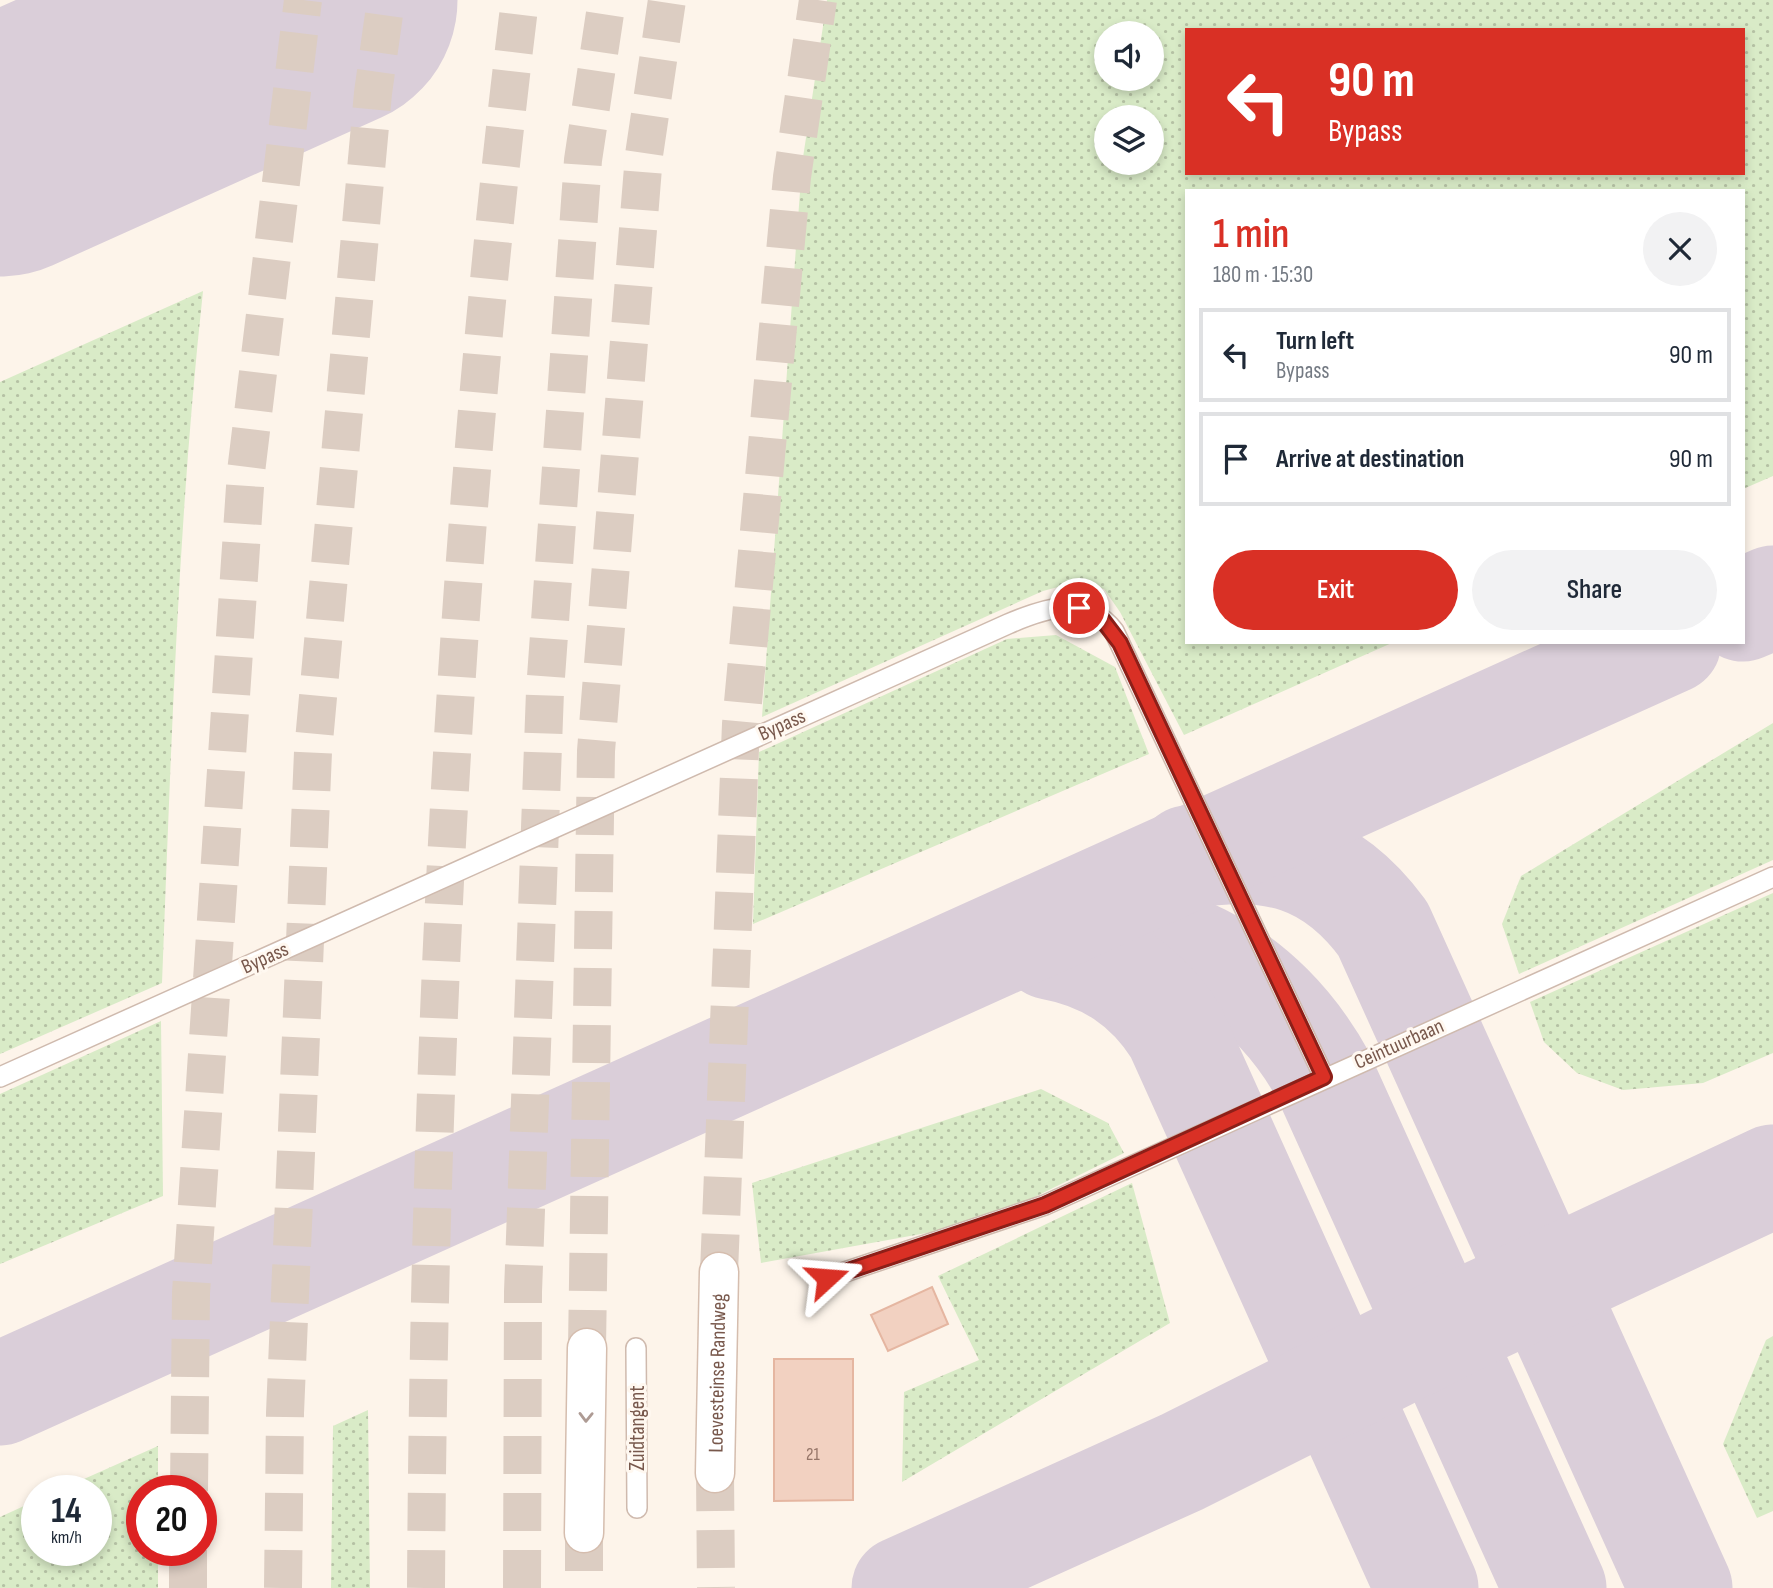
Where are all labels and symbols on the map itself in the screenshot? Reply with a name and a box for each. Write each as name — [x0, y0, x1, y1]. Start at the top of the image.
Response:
pin — [1049, 578, 1109, 638]
street label: Bypass — [755, 704, 809, 746]
street label: Bypass — [238, 937, 292, 979]
street label: Ceintuurbaan — [1350, 1013, 1448, 1075]
position arrow — [790, 1241, 864, 1315]
street label: Loevesteinse Randweg — [703, 1293, 731, 1453]
street label: Zuidtangent — [625, 1385, 650, 1471]
one-way arrow — [578, 1412, 594, 1422]
house number: 21 — [806, 1444, 821, 1465]
speed limit sign: 20 — [126, 1475, 217, 1566]

